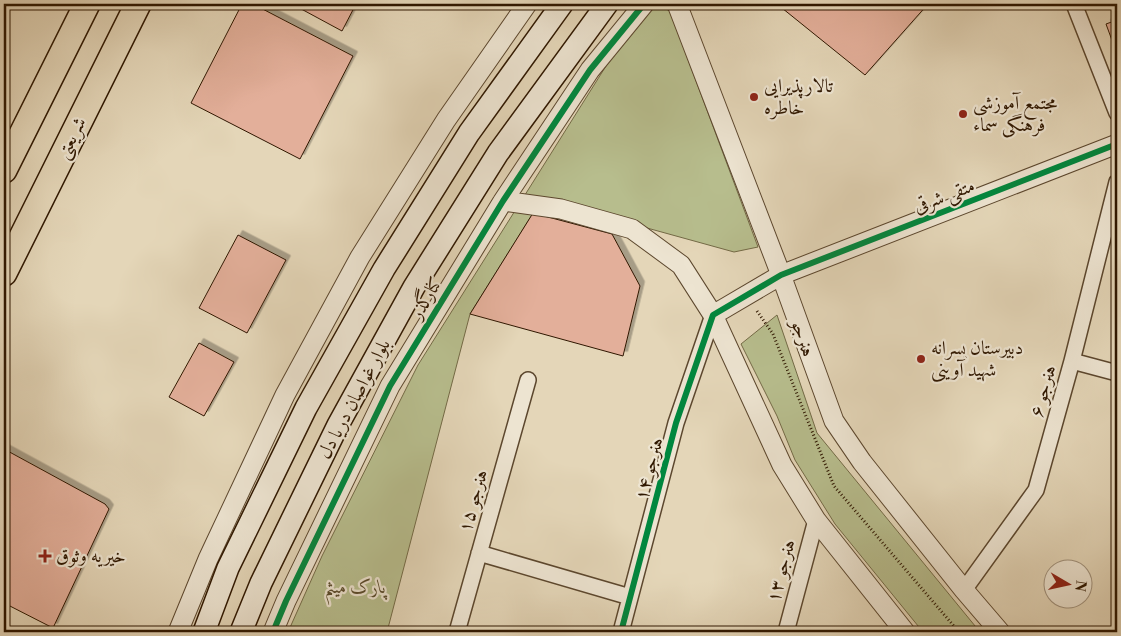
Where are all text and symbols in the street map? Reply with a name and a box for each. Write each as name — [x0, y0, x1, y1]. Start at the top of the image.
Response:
place label: تالارپذیرایی خاطره — [764, 74, 833, 120]
marker: تالارپذیرایی خاطره — [748, 91, 760, 103]
place label: مجتمع آموزشی فرهنگی سماء — [973, 91, 1058, 138]
marker: مجتمع آموزشی فرهنگی سماء — [957, 108, 969, 120]
street label: شریعتی — [50, 113, 93, 163]
street label: متقی شرقی — [910, 173, 978, 220]
street label: کنارگذر — [401, 271, 448, 325]
street label: هنرجو — [785, 314, 821, 360]
street label: بلوار غواصان دریا دل — [312, 335, 396, 463]
place label: دبیرستان پسرانه شهید آوینی — [931, 336, 1023, 382]
marker: دبیرستان پسرانه شهید آوینی — [915, 353, 927, 365]
street label: هنرجو ۶ — [1024, 362, 1062, 420]
street label: هنرجو ۱۴ — [629, 435, 669, 503]
street label: هنرجو ۱۵ — [453, 467, 493, 535]
street label: هنرجو ۱۳ — [761, 537, 801, 605]
place label: خیریه وثوق — [56, 544, 126, 568]
marker: خیریه وثوق — [38, 549, 52, 563]
north arrow — [1044, 558, 1094, 608]
park label: پارک میثم — [324, 575, 387, 606]
text: N — [1070, 579, 1090, 593]

